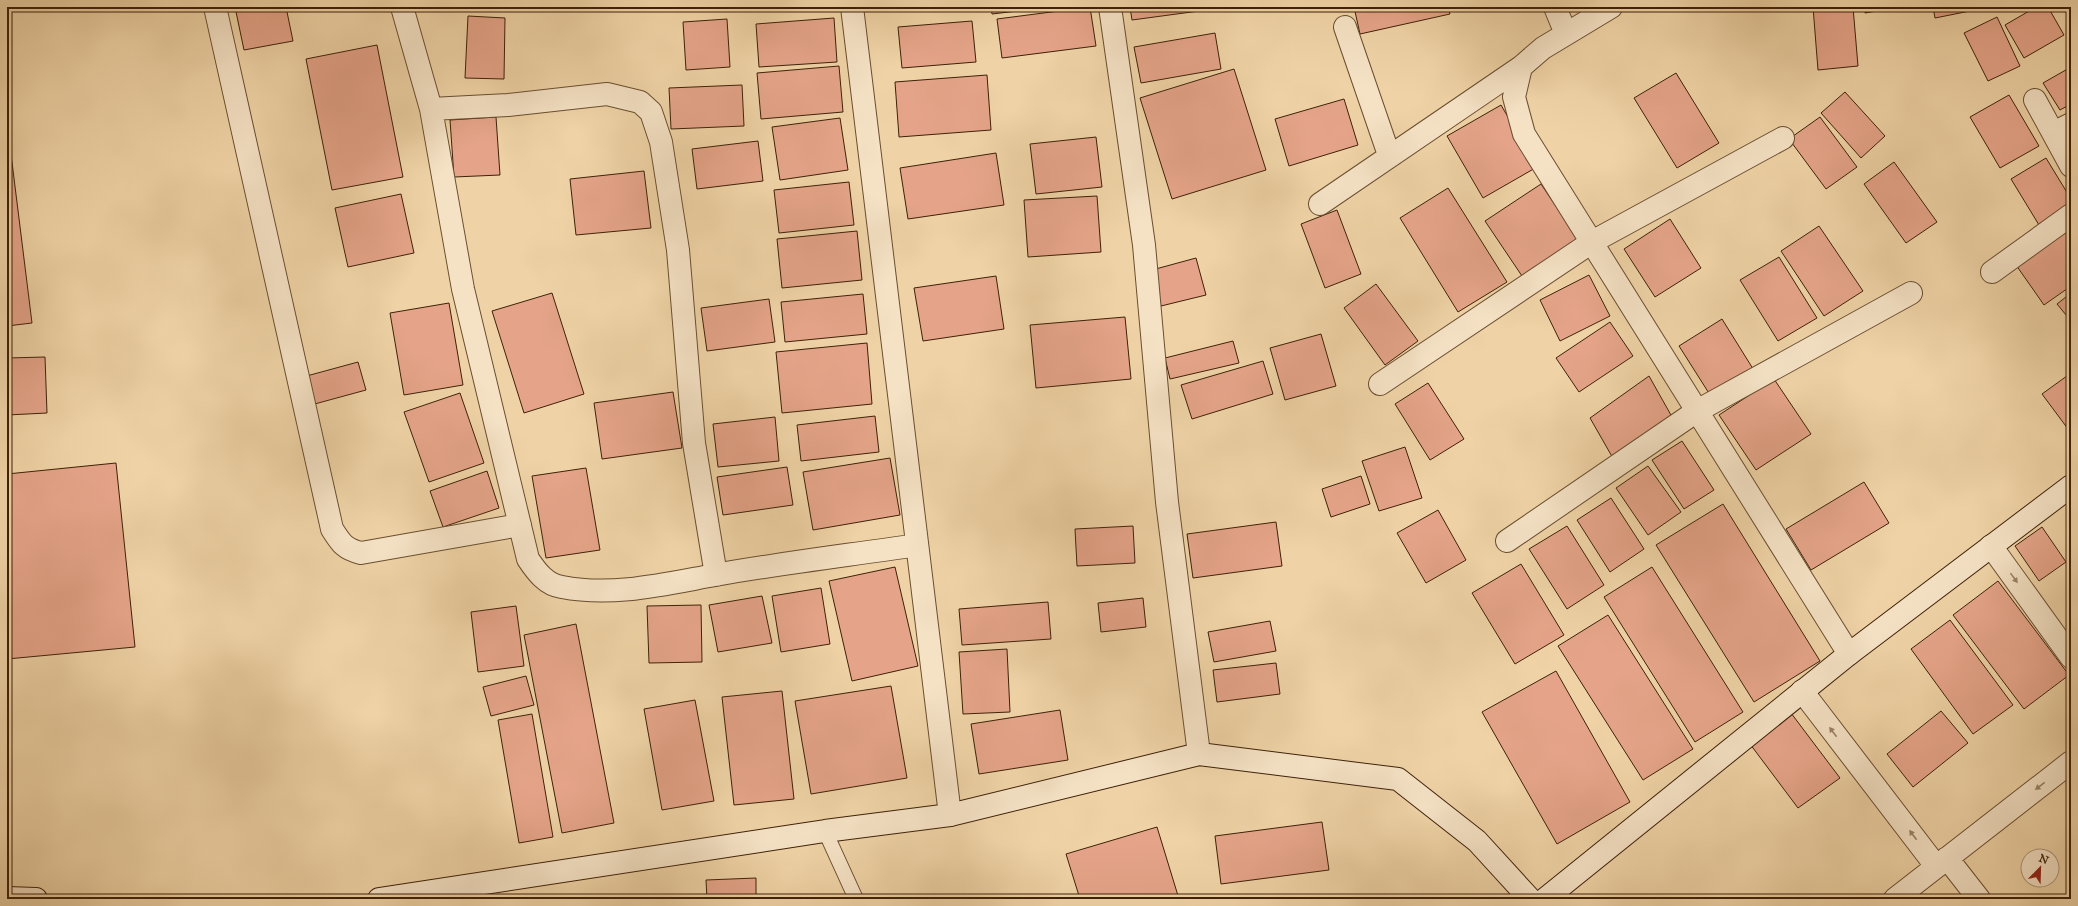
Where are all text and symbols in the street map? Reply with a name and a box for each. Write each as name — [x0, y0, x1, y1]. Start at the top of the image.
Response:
one-way arrow — [2010, 573, 2018, 583]
one-way arrow — [1829, 727, 1838, 738]
one-way arrow — [2035, 782, 2046, 790]
one-way arrow — [1908, 830, 1917, 841]
north arrow — [2020, 848, 2060, 888]
text: N — [2037, 851, 2051, 867]

